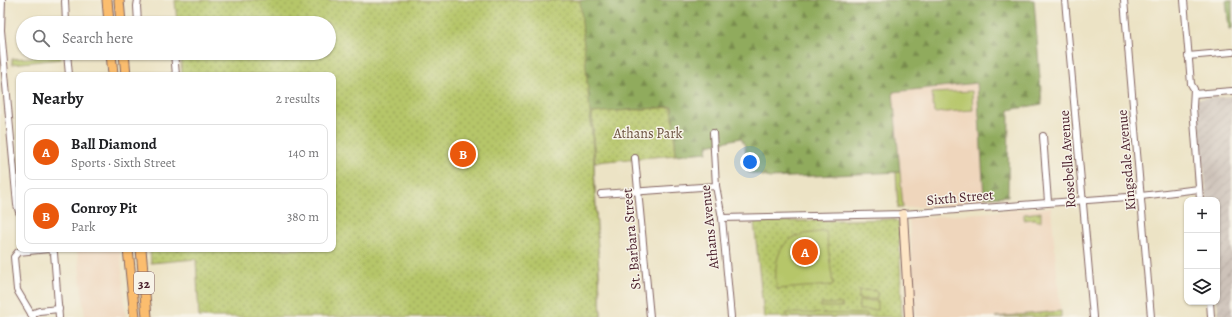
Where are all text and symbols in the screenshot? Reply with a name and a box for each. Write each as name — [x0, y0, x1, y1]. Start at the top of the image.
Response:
search box — [16, 16, 336, 60]
icon: search — [30, 27, 52, 49]
text: Search here — [62, 28, 133, 48]
text: Nearby — [32, 87, 83, 110]
text: 2 results — [276, 90, 320, 107]
street label: Rosebella Avenue — [1055, 109, 1080, 209]
street label: Kingsdale Avenue — [1113, 109, 1140, 211]
park label: Athans Park — [612, 124, 683, 143]
text: Ball Diamond — [71, 134, 157, 154]
pin: B — [450, 139, 476, 169]
text: A — [42, 144, 50, 161]
text: 140 m — [288, 144, 319, 161]
your location — [740, 152, 760, 172]
text: Sports · Sixth Street — [71, 154, 176, 171]
street label: Athans Avenue — [696, 184, 723, 271]
street label: Sixth Street — [926, 185, 995, 210]
street label: St. Barbara Street — [618, 187, 645, 290]
map controls — [1184, 197, 1220, 305]
button: + — [1184, 197, 1220, 233]
text: Conroy Pit — [71, 198, 137, 218]
text: B — [42, 208, 50, 225]
text: 380 m — [287, 208, 319, 225]
text: Park — [71, 218, 95, 235]
button: − — [1184, 233, 1220, 269]
pin: A — [792, 237, 818, 267]
button: layers — [1184, 269, 1220, 305]
road number: 32 — [134, 272, 154, 294]

